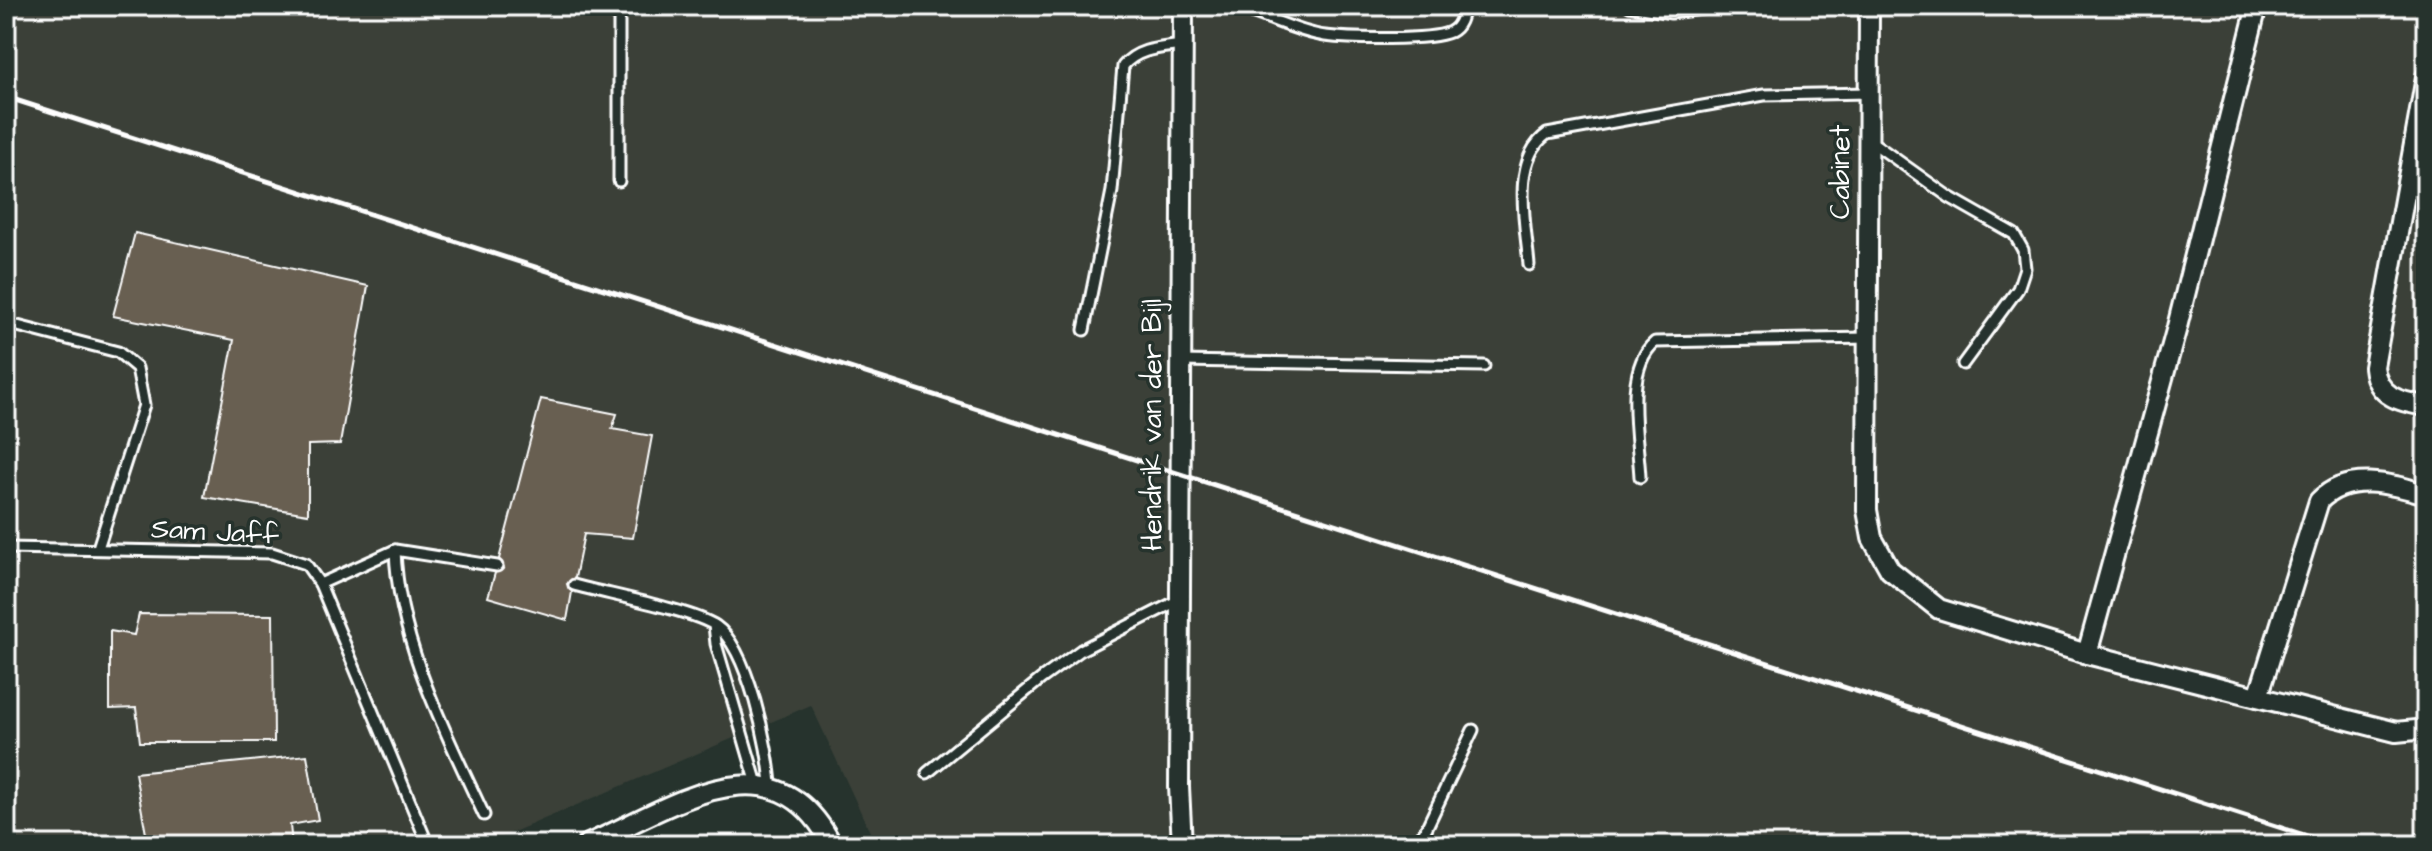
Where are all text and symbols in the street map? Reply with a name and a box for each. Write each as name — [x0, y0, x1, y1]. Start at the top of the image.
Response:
street label: Cabinet — [1821, 124, 1860, 219]
street label: Hendrik van der Bijl — [1133, 299, 1172, 551]
street label: Sam Jaff — [150, 509, 280, 555]

